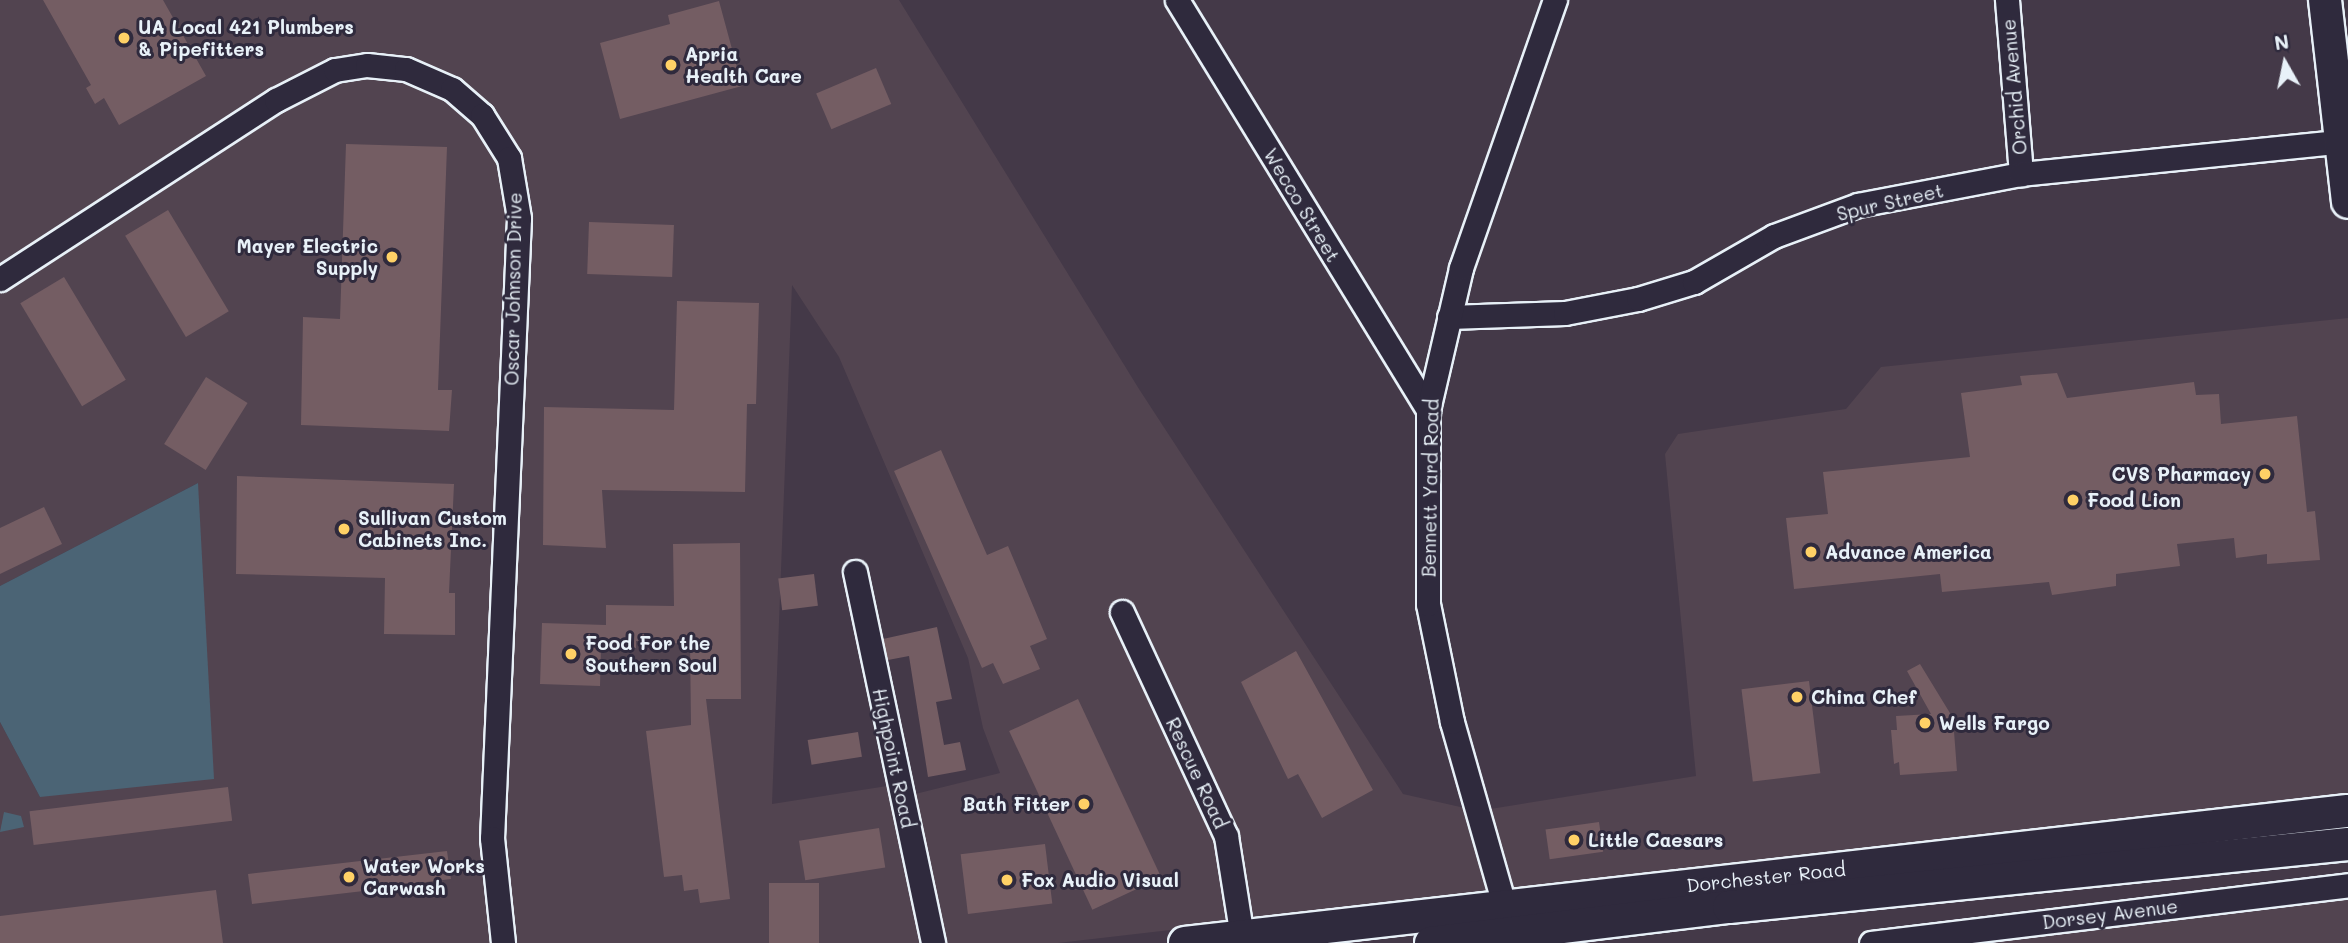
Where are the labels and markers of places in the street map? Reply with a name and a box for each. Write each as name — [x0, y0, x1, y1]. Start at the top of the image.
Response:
place label: UA Local 421 Plumbers & Pipefitters — [138, 16, 354, 60]
marker: UA Local 421 Plumbers & Pipefitters — [116, 30, 132, 46]
place label: Apria Health Care — [685, 43, 802, 87]
marker: Apria Health Care — [663, 57, 679, 73]
place label: Mayer Electric Supply — [237, 235, 378, 279]
marker: Mayer Electric Supply — [384, 249, 400, 265]
place label: CVS Pharmacy — [2112, 463, 2251, 485]
marker: CVS Pharmacy — [2257, 466, 2273, 482]
place label: Food Lion — [2087, 489, 2181, 511]
marker: Food Lion — [2065, 492, 2081, 508]
place label: Sullivan Custom Cabinets Inc. — [358, 507, 507, 551]
marker: Sullivan Custom Cabinets Inc. — [336, 521, 352, 537]
place label: Advance America — [1825, 541, 1992, 563]
marker: Advance America — [1803, 544, 1819, 560]
place label: Food For the Southern Soul — [585, 632, 717, 676]
marker: Food For the Southern Soul — [563, 646, 579, 662]
place label: China Chef — [1811, 686, 1917, 708]
marker: China Chef — [1789, 689, 1805, 705]
place label: Wells Fargo — [1939, 712, 2050, 734]
marker: Wells Fargo — [1917, 715, 1933, 731]
place label: Bath Fitter — [963, 793, 1070, 815]
marker: Bath Fitter — [1076, 796, 1092, 812]
place label: Little Caesars — [1588, 829, 1723, 851]
marker: Little Caesars — [1566, 832, 1582, 848]
place label: Water Works Carwash — [363, 855, 485, 899]
marker: Water Works Carwash — [341, 869, 357, 885]
place label: Fox Audio Visual — [1021, 869, 1179, 891]
marker: Fox Audio Visual — [999, 872, 1015, 888]

